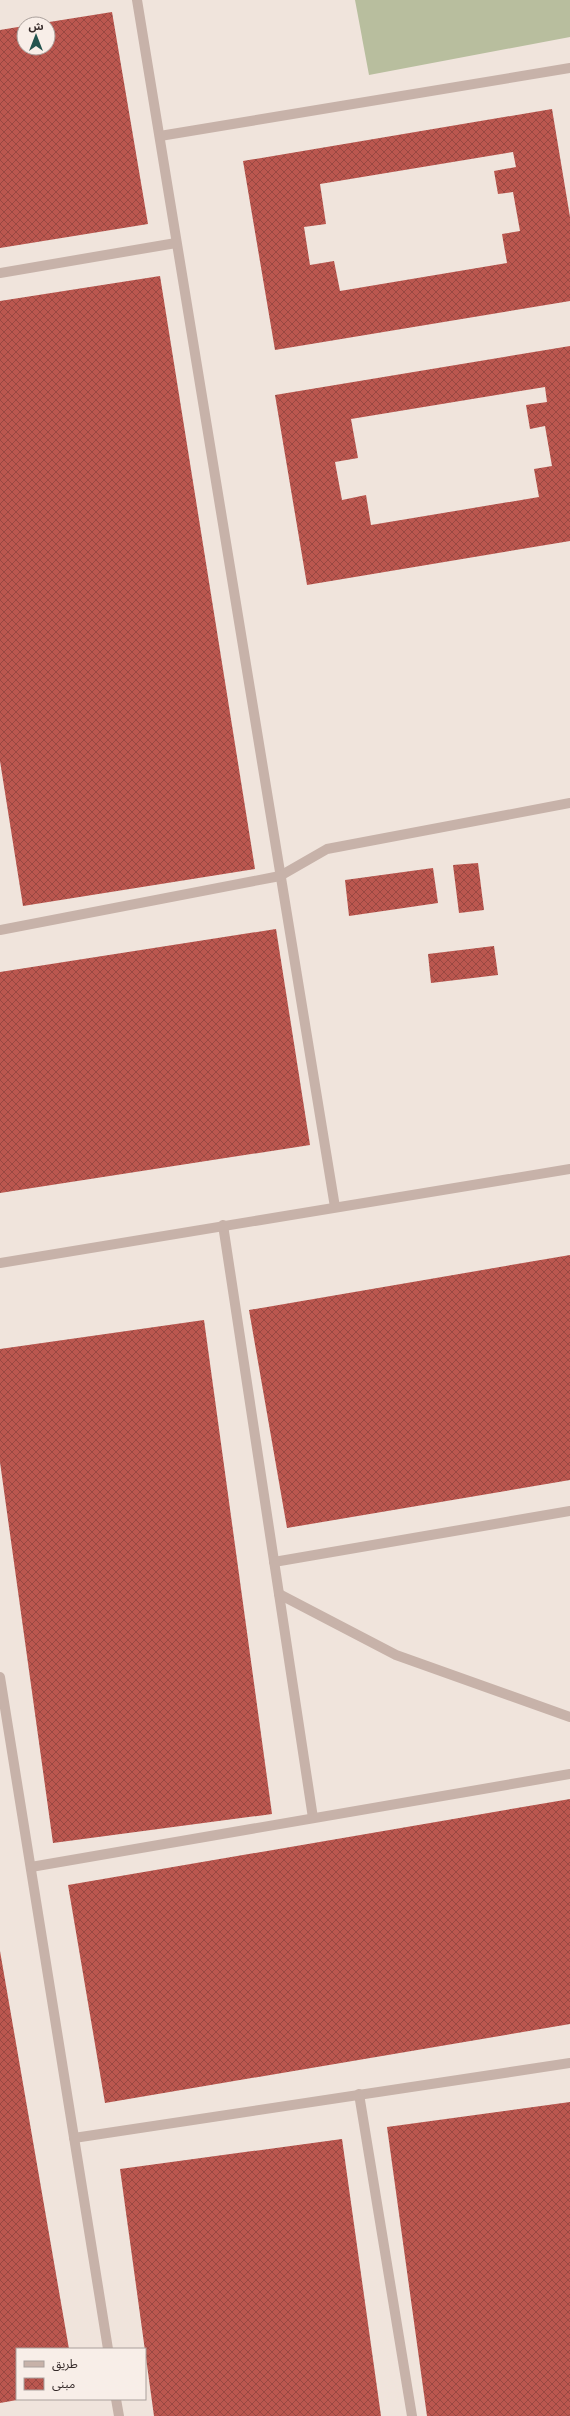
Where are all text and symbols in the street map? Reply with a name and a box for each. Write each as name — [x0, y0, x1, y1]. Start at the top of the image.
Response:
north arrow — [16, 16, 56, 56]
text: ش — [28, 19, 44, 33]
legend — [16, 2348, 146, 2400]
text: طريق — [52, 2356, 78, 2372]
text: مبنى — [52, 2376, 75, 2391]

